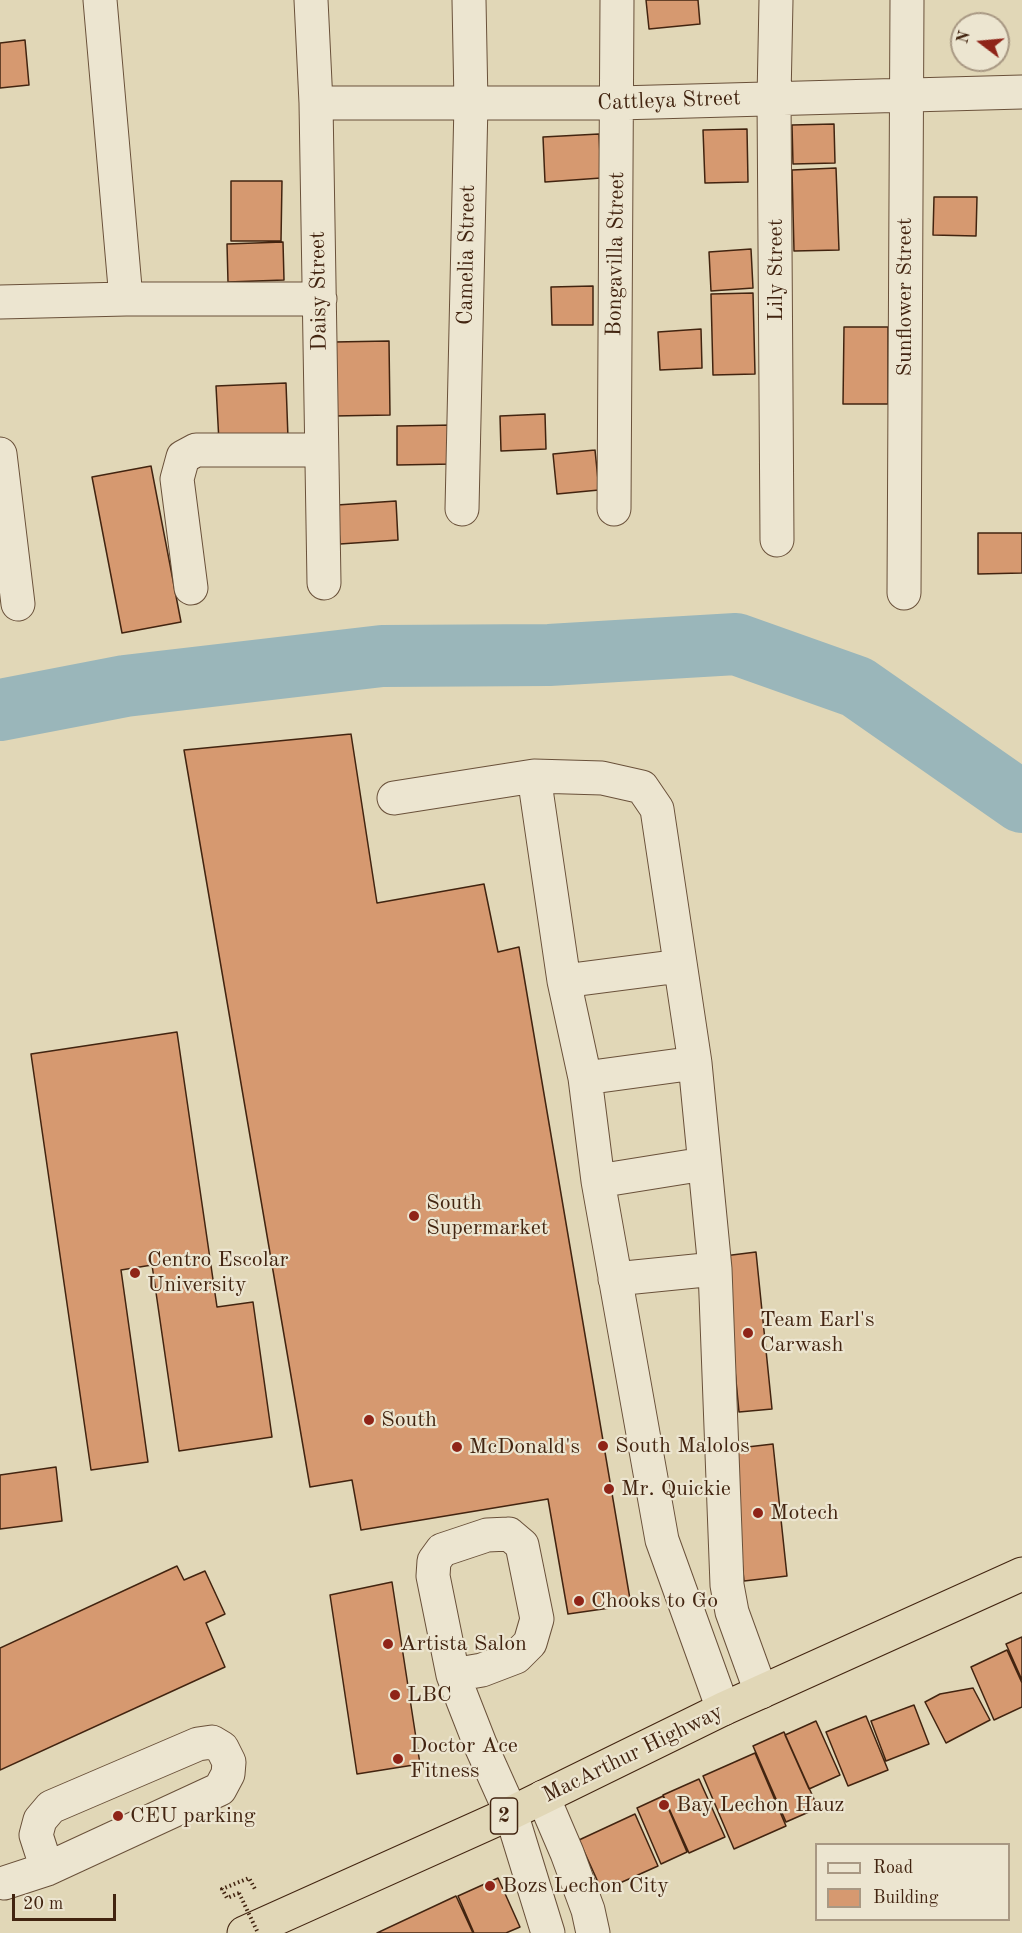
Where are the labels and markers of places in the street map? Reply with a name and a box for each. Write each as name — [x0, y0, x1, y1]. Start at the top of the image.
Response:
place label: South Supermarket — [426, 1190, 549, 1242]
marker: South Supermarket — [407, 1209, 421, 1223]
place label: Centro Escolar University — [147, 1247, 289, 1298]
marker: Centro Escolar University — [128, 1266, 142, 1280]
place label: Team Earl's Carwash — [760, 1307, 875, 1358]
marker: Team Earl's Carwash — [741, 1326, 755, 1340]
place label: South — [381, 1407, 437, 1433]
marker: South — [362, 1413, 376, 1427]
place label: South Malolos — [615, 1433, 750, 1459]
place label: McDonald's — [469, 1434, 580, 1460]
marker: South Malolos — [596, 1439, 610, 1453]
marker: McDonald's — [450, 1440, 464, 1454]
place label: Mr. Quickie — [621, 1476, 731, 1502]
marker: Mr. Quickie — [602, 1482, 616, 1496]
place label: Motech — [770, 1500, 839, 1526]
marker: Motech — [751, 1506, 765, 1520]
place label: Chooks to Go — [591, 1588, 718, 1614]
marker: Chooks to Go — [572, 1594, 586, 1608]
place label: Artista Salon — [400, 1631, 527, 1657]
marker: Artista Salon — [381, 1637, 395, 1651]
place label: LBC — [407, 1682, 452, 1708]
marker: LBC — [388, 1688, 402, 1702]
place label: Doctor Ace Fitness — [410, 1733, 518, 1784]
marker: Doctor Ace Fitness — [391, 1752, 405, 1766]
place label: Bay Lechon Hauz — [676, 1792, 845, 1818]
marker: Bay Lechon Hauz — [657, 1798, 671, 1812]
place label: CEU parking — [130, 1803, 256, 1829]
marker: CEU parking — [111, 1809, 125, 1823]
place label: Bozs Lechon City — [502, 1873, 669, 1899]
marker: Bozs Lechon City — [483, 1879, 497, 1893]

